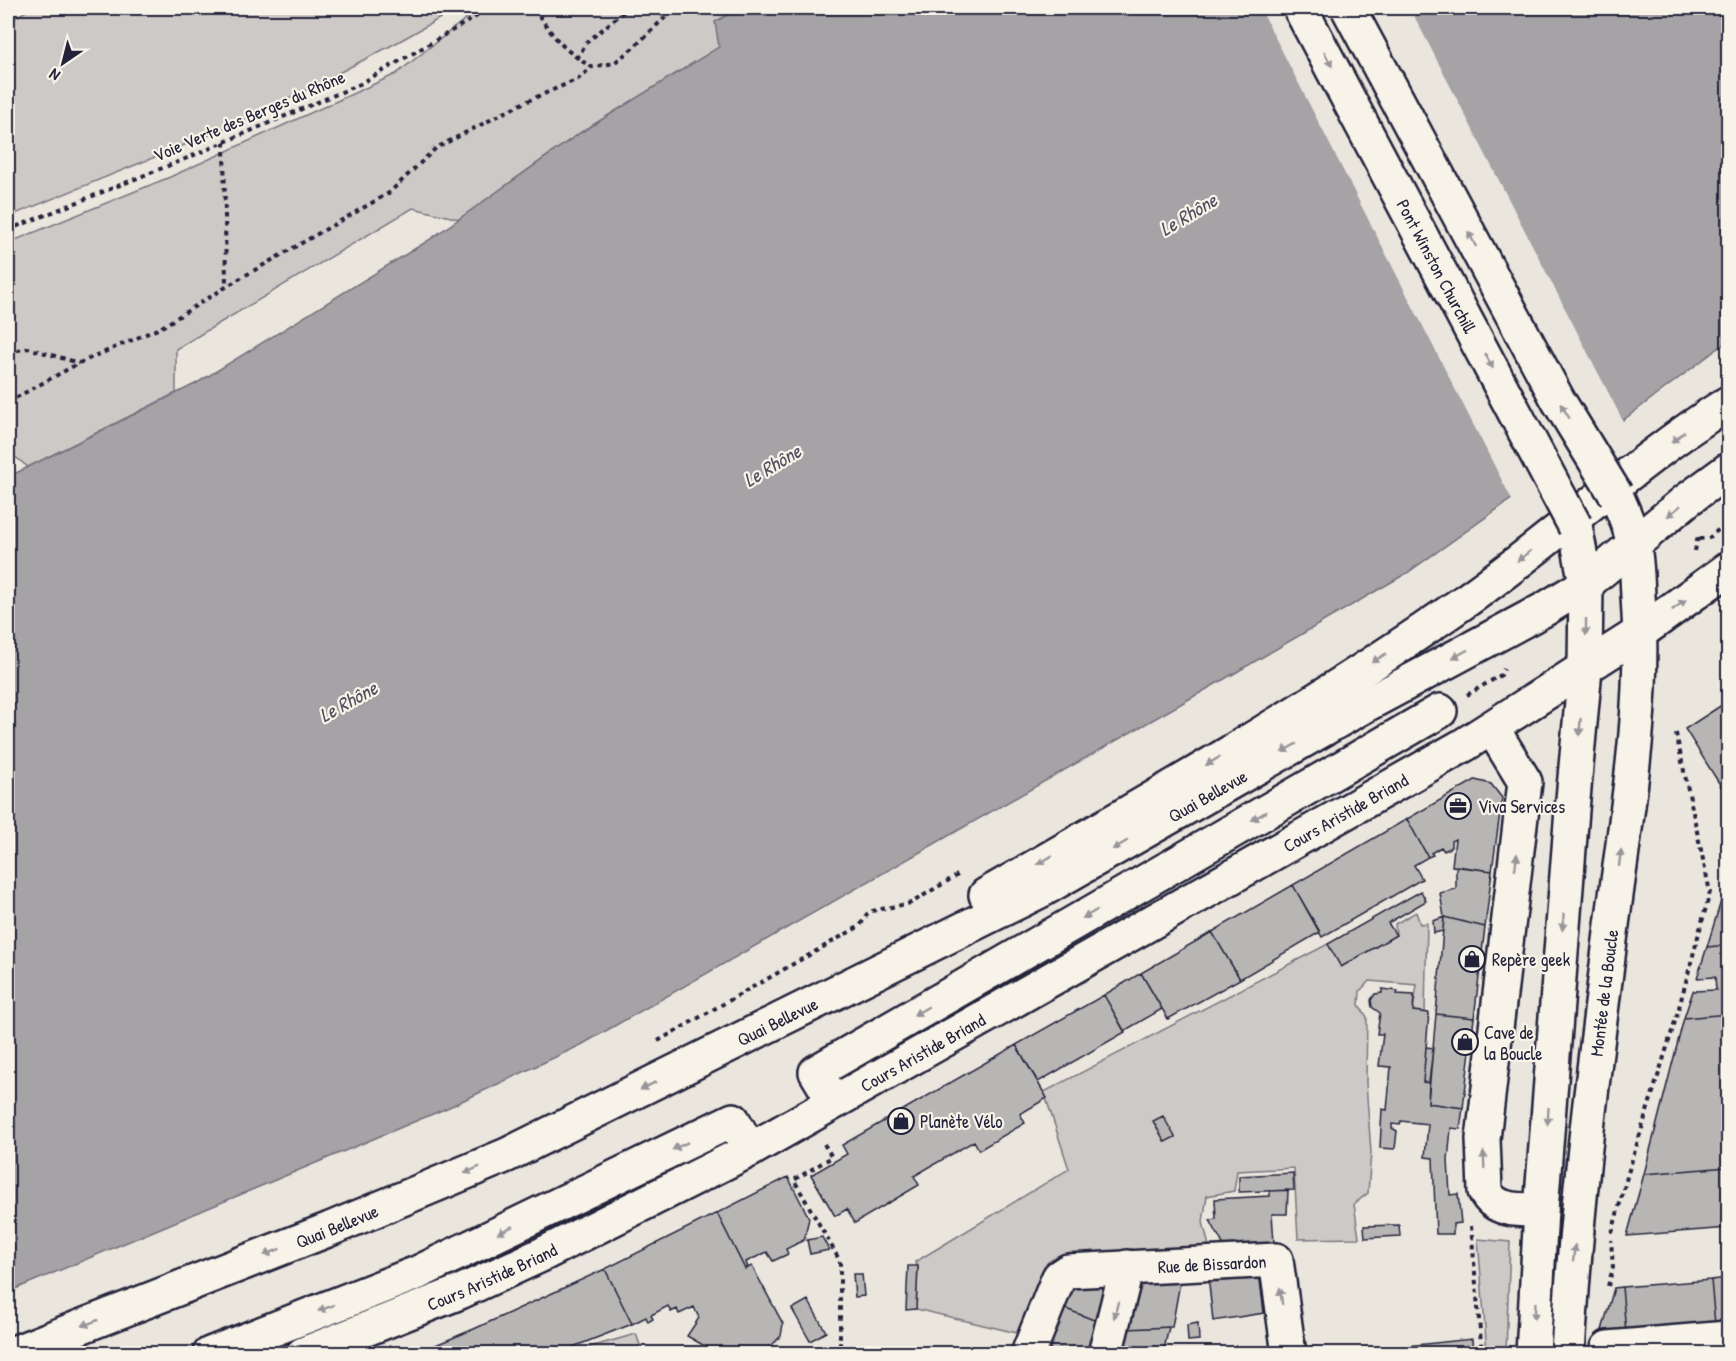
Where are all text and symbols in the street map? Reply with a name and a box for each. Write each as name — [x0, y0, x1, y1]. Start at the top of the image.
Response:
north arrow — [33, 33, 93, 93]
one-way arrow — [1323, 51, 1333, 68]
text: N — [44, 64, 64, 87]
street label: Voie Verte des Berges du Rhône — [149, 64, 349, 168]
water label: Le Rhône — [1154, 186, 1223, 242]
street label: Pont Winston Churchill — [1391, 195, 1483, 337]
one-way arrow — [1467, 231, 1477, 248]
one-way arrow — [1484, 353, 1494, 370]
one-way arrow — [1559, 403, 1570, 419]
one-way arrow — [1670, 430, 1686, 443]
water label: Le Rhône — [738, 437, 807, 493]
one-way arrow — [1666, 505, 1682, 518]
one-way arrow — [1516, 549, 1531, 561]
one-way arrow — [1670, 599, 1686, 611]
one-way arrow — [1581, 617, 1590, 636]
one-way arrow — [1452, 649, 1469, 659]
one-way arrow — [1371, 652, 1387, 663]
water label: Le Rhône — [314, 674, 383, 728]
one-way arrow — [1575, 718, 1584, 737]
one-way arrow — [1280, 743, 1297, 753]
one-way arrow — [1204, 756, 1221, 766]
street label: Quai Bellevue — [1163, 763, 1251, 828]
street label: Cours Aristide Briand — [1278, 767, 1412, 858]
office icon: Viva Services — [1443, 791, 1473, 821]
place label: Viva Services — [1478, 794, 1565, 819]
one-way arrow — [1250, 811, 1267, 821]
one-way arrow — [1111, 840, 1128, 850]
one-way arrow — [1616, 849, 1625, 868]
one-way arrow — [1511, 852, 1520, 871]
one-way arrow — [1037, 855, 1054, 865]
one-way arrow — [1082, 908, 1098, 919]
one-way arrow — [1558, 912, 1568, 931]
street label: Montée de la Boucle — [1583, 928, 1624, 1058]
shop icon: Repère geek — [1457, 944, 1487, 974]
place label: Repère geek — [1492, 947, 1571, 972]
street label: Quai Bellevue — [733, 991, 822, 1052]
one-way arrow — [912, 1006, 929, 1016]
street label: Cours Aristide Briand — [855, 1007, 990, 1098]
place label: Cave de la Boucle — [1484, 1020, 1543, 1066]
shop icon: Cave de la Boucle — [1450, 1027, 1480, 1057]
one-way arrow — [639, 1081, 656, 1090]
shop icon: Planète Vélo — [886, 1106, 916, 1136]
one-way arrow — [1543, 1106, 1553, 1125]
place label: Planète Vélo — [920, 1109, 1003, 1134]
one-way arrow — [672, 1141, 689, 1150]
one-way arrow — [1480, 1150, 1489, 1169]
one-way arrow — [463, 1166, 481, 1175]
street label: Quai Bellevue — [292, 1198, 382, 1254]
one-way arrow — [496, 1226, 513, 1235]
street label: Cours Aristide Briand — [423, 1237, 561, 1316]
one-way arrow — [1569, 1244, 1579, 1263]
one-way arrow — [263, 1248, 281, 1257]
street label: Rue de Bissardon — [1157, 1248, 1267, 1279]
one-way arrow — [1276, 1286, 1285, 1305]
one-way arrow — [1110, 1301, 1120, 1320]
one-way arrow — [1531, 1301, 1540, 1320]
one-way arrow — [317, 1304, 335, 1313]
one-way arrow — [81, 1318, 99, 1328]

